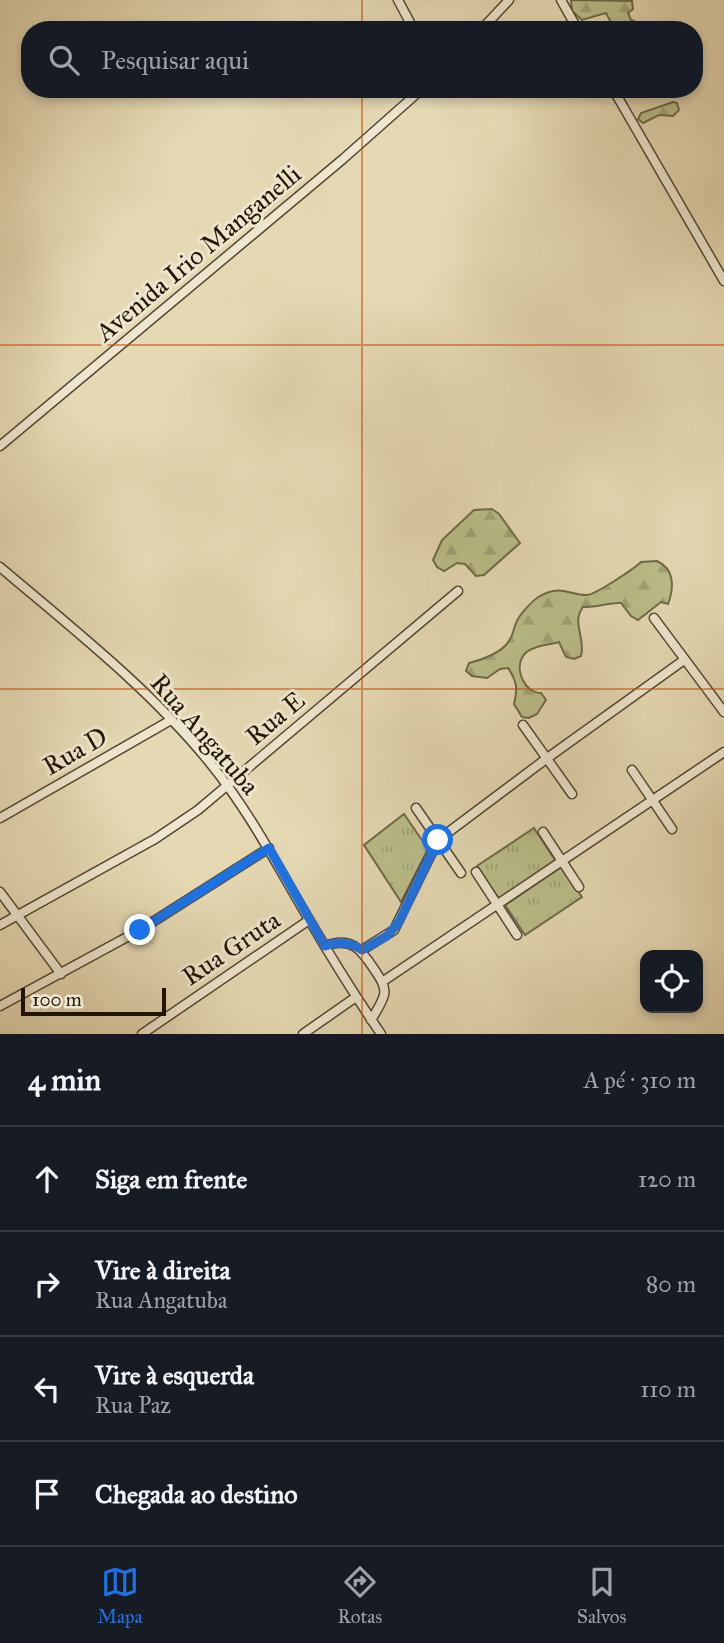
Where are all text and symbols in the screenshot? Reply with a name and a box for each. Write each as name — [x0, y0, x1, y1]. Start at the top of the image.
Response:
search box — [21, 21, 703, 98]
icon: search — [45, 41, 83, 79]
text: Pesquisar aqui — [101, 44, 249, 76]
street label: Avenida Irio Manganelli — [88, 158, 307, 349]
street label: Rua Angatuba — [144, 667, 266, 801]
street label: Rua E — [239, 684, 311, 752]
street label: Rua D — [37, 720, 113, 782]
route start — [422, 824, 453, 855]
street label: Rua Gruta — [176, 904, 286, 992]
route end — [124, 914, 155, 945]
map controls — [640, 950, 703, 1013]
button: locate — [640, 950, 703, 1013]
scale bar — [21, 985, 166, 1017]
text: 100 m — [32, 988, 82, 1011]
text: 4 min — [28, 1062, 101, 1098]
text: A pé · 310 m — [584, 1066, 696, 1094]
icon: ahead — [28, 1160, 66, 1198]
text: Siga em frente — [95, 1163, 247, 1195]
text: 120 m — [638, 1165, 696, 1193]
text: Vire à direita — [95, 1254, 231, 1286]
icon: right — [28, 1265, 66, 1303]
text: 80 m — [646, 1270, 696, 1298]
text: Rua Angatuba — [95, 1286, 228, 1314]
text: Vire à esquerda — [95, 1359, 254, 1391]
icon: left — [28, 1370, 66, 1408]
text: 110 m — [640, 1375, 696, 1403]
text: Rua Paz — [95, 1391, 171, 1419]
icon: arrive — [28, 1475, 66, 1513]
text: Chegada ao destino — [95, 1478, 298, 1510]
tab: Mapa — [97, 1563, 143, 1628]
tab: Rotas — [338, 1563, 382, 1628]
tab: Salvos — [577, 1563, 627, 1628]

